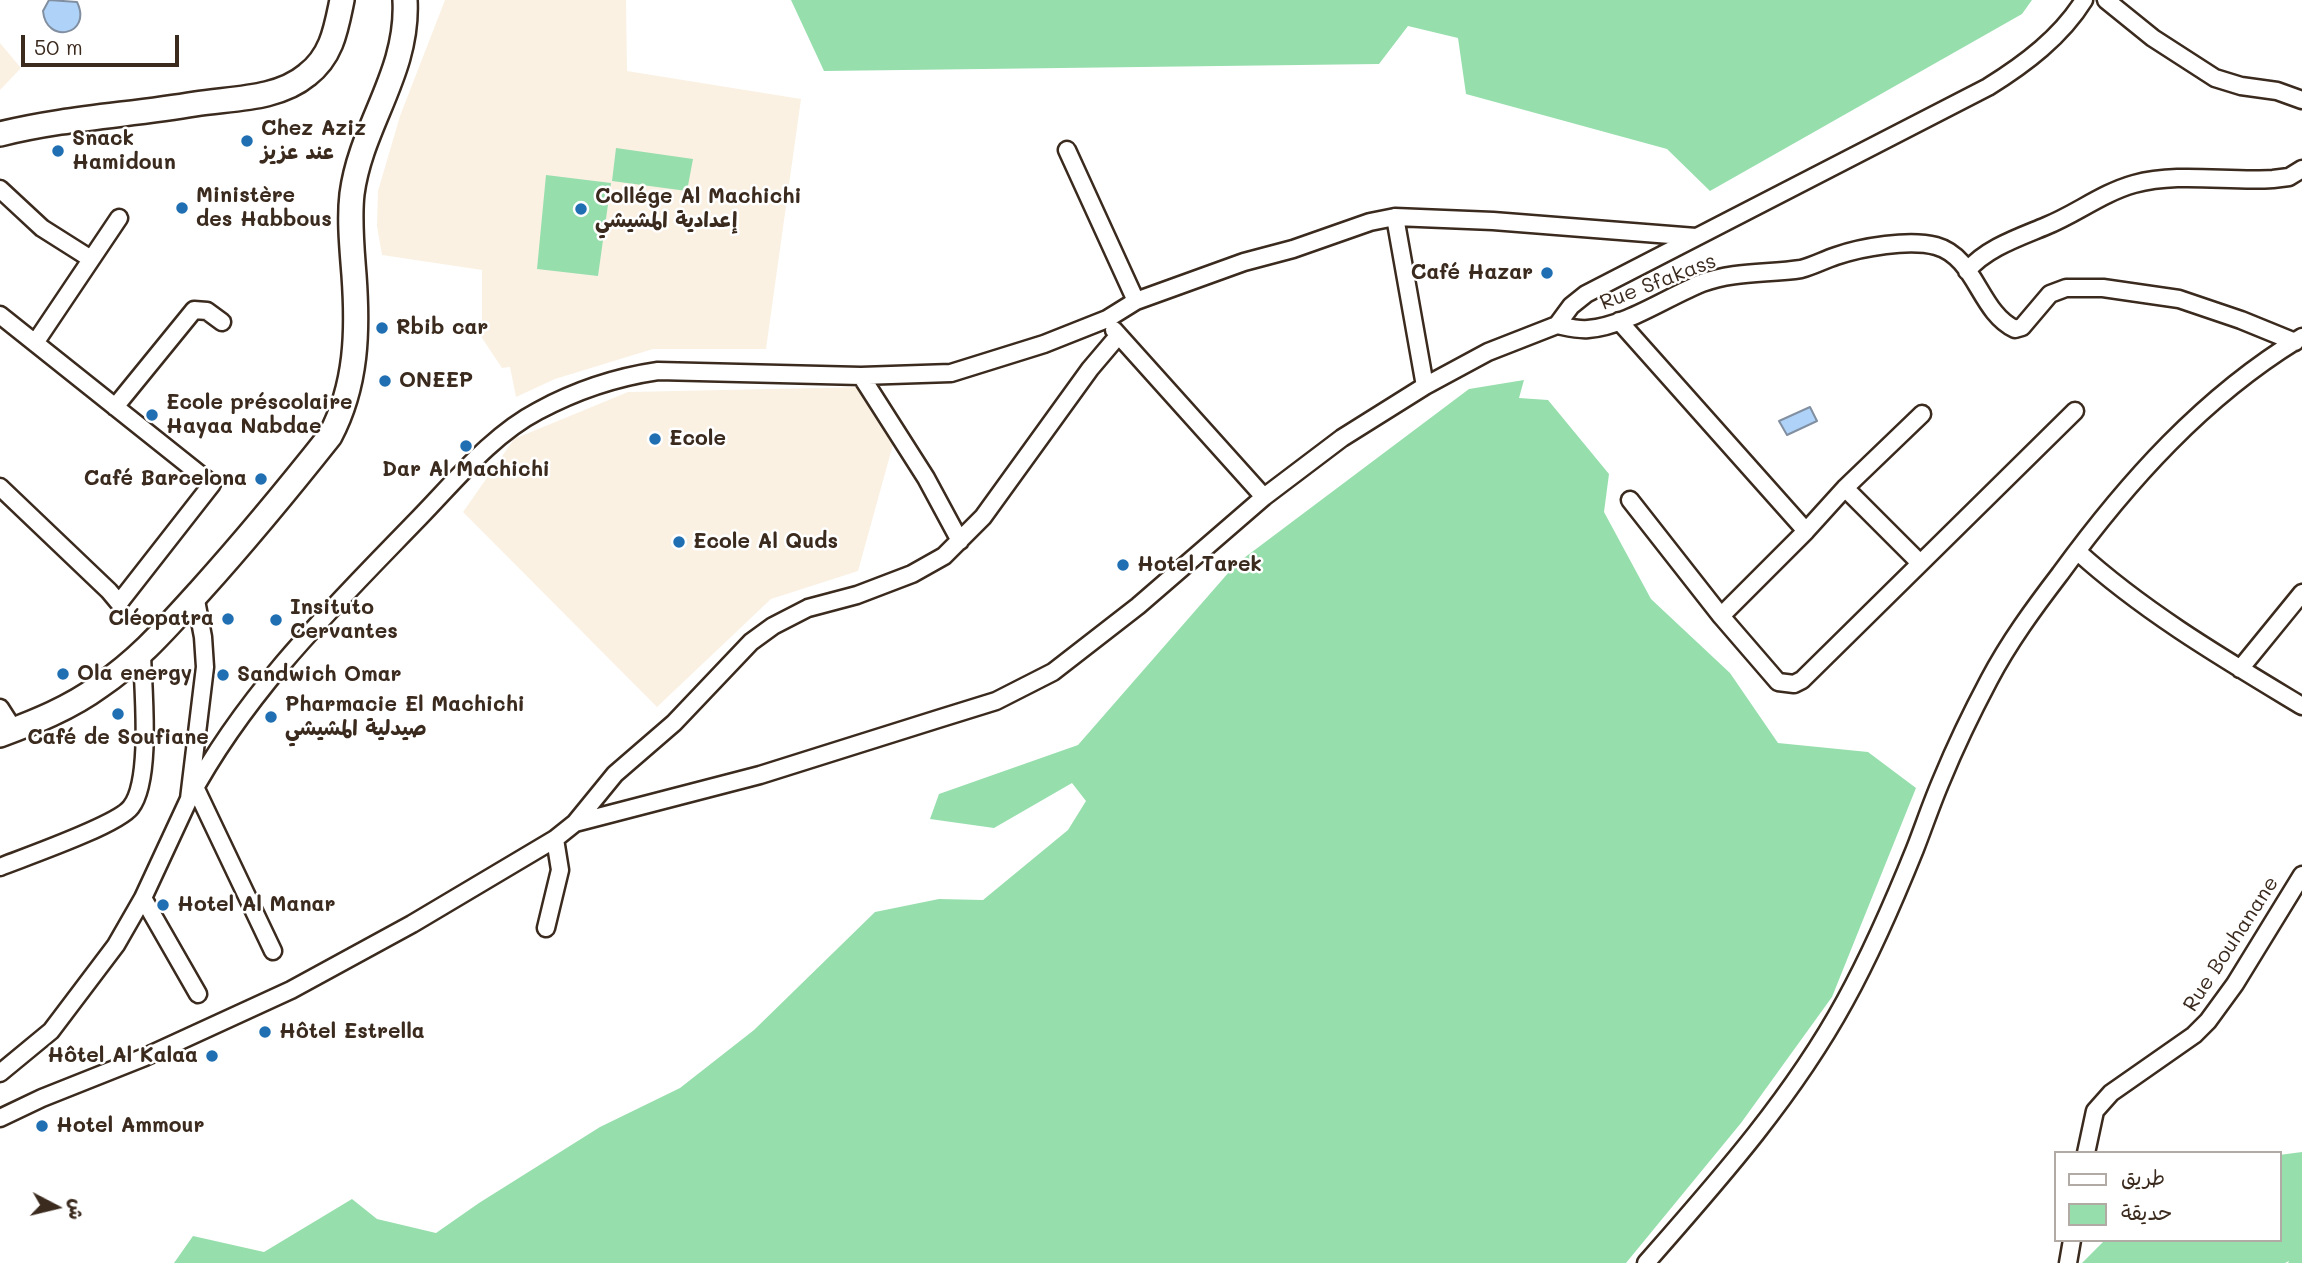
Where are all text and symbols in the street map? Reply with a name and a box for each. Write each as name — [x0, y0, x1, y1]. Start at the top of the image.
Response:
scale bar — [24, 21, 182, 65]
text: 50 m — [34, 33, 83, 60]
place label: Chez Aziz عند عزيز — [261, 116, 366, 166]
place label: Snack Hamidoun — [72, 126, 176, 176]
marker: Chez Aziz عند عزيز — [239, 133, 255, 149]
marker: Snack Hamidoun — [50, 143, 66, 159]
place label: Ministère des Habbous — [196, 183, 332, 233]
place label: Collége Al Machichi إعدادية المشيشي — [595, 184, 802, 234]
marker: Ministère des Habbous — [174, 200, 190, 216]
marker: Collége Al Machichi إعدادية المشيشي — [573, 201, 589, 217]
street label: Rue Sfakass — [1596, 248, 1720, 316]
place label: Café Hazar — [1411, 260, 1533, 286]
marker: Café Hazar — [1539, 265, 1555, 281]
place label: Rbib car — [396, 315, 488, 341]
marker: Rbib car — [374, 320, 390, 336]
place label: ONEEP — [399, 368, 473, 394]
marker: ONEEP — [377, 373, 393, 389]
place label: Ecole préscolaire Hayaa Nabdae — [166, 390, 353, 440]
marker: Ecole préscolaire Hayaa Nabdae — [144, 407, 160, 423]
place label: Ecole — [669, 426, 726, 452]
marker: Ecole — [647, 431, 663, 447]
marker: Dar Al Machichi — [458, 438, 474, 454]
place label: Dar Al Machichi — [382, 457, 550, 483]
place label: Café Barcelona — [84, 466, 247, 492]
marker: Café Barcelona — [253, 471, 269, 487]
place label: Ecole Al Quds — [693, 529, 838, 555]
marker: Ecole Al Quds — [671, 534, 687, 550]
place label: Hotel Tarek — [1137, 552, 1262, 578]
marker: Hotel Tarek — [1115, 557, 1131, 573]
place label: Insituto Cervantes — [290, 595, 398, 645]
place label: Cléopatra — [108, 606, 214, 632]
marker: Cléopatra — [220, 611, 236, 627]
marker: Insituto Cervantes — [268, 612, 284, 628]
place label: Ola energy — [77, 661, 192, 687]
place label: Sandwich Omar — [237, 662, 402, 688]
marker: Ola energy — [55, 666, 71, 682]
marker: Sandwich Omar — [215, 667, 231, 683]
place label: Pharmacie El Machichi صيدلية المشيشي — [285, 692, 525, 742]
marker: Café de Soufiane — [110, 706, 126, 722]
marker: Pharmacie El Machichi صيدلية المشيشي — [263, 709, 279, 725]
place label: Café de Soufiane — [27, 725, 209, 751]
street label: Rue Bouhanane — [2178, 872, 2284, 1016]
place label: Hotel Al Manar — [177, 892, 335, 918]
marker: Hotel Al Manar — [155, 897, 171, 913]
place label: Hôtel Estrella — [279, 1019, 425, 1045]
marker: Hôtel Estrella — [257, 1024, 273, 1040]
place label: Hôtel Al Kalaa — [47, 1043, 198, 1069]
marker: Hôtel Al Kalaa — [204, 1048, 220, 1064]
place label: Hotel Ammour — [56, 1113, 204, 1139]
marker: Hotel Ammour — [34, 1118, 50, 1134]
legend — [2054, 1151, 2281, 1242]
text: طريق — [2121, 1163, 2165, 1190]
north arrow — [21, 1172, 91, 1242]
text: ش — [64, 1198, 91, 1222]
text: حديقة — [2121, 1198, 2172, 1225]

